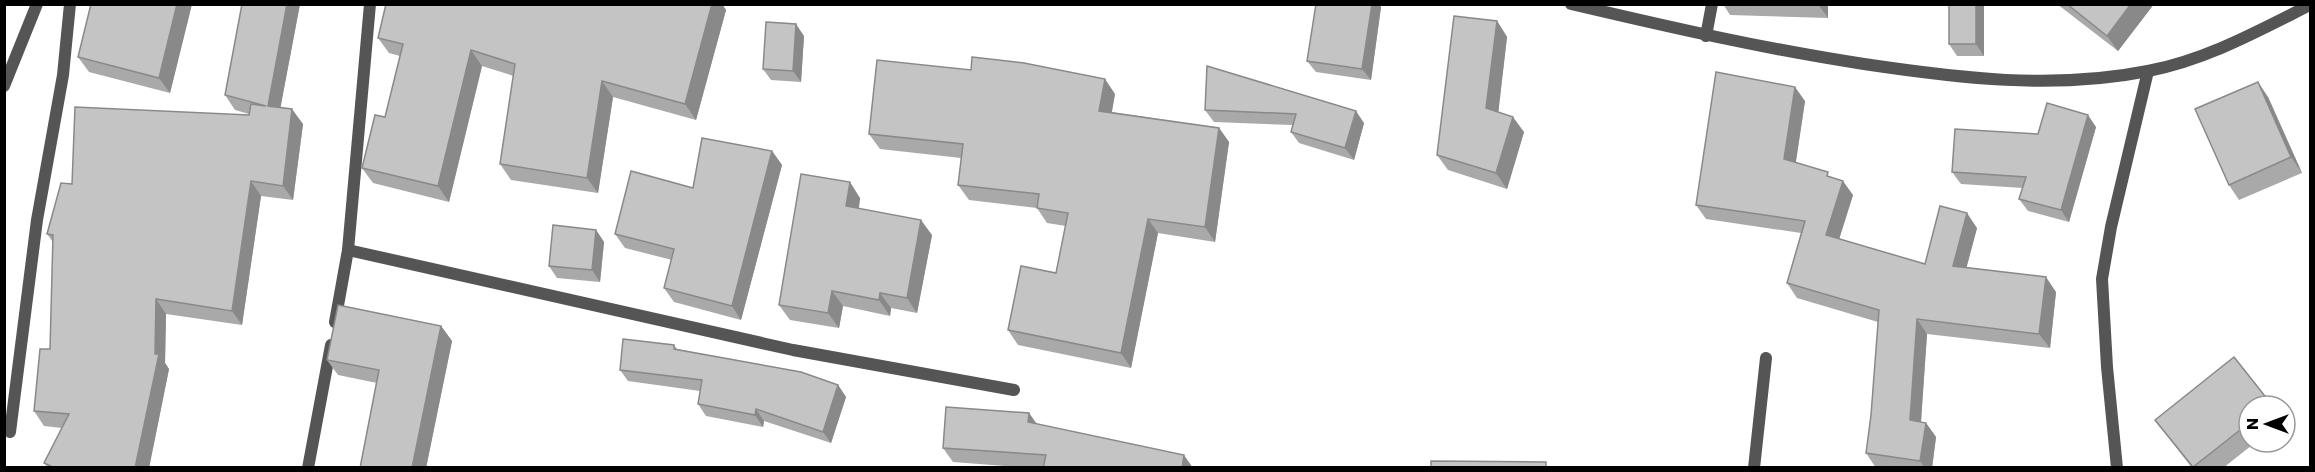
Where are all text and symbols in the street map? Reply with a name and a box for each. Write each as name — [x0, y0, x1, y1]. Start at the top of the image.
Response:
north arrow — [2237, 394, 2297, 454]
text: N — [2241, 418, 2264, 430]

